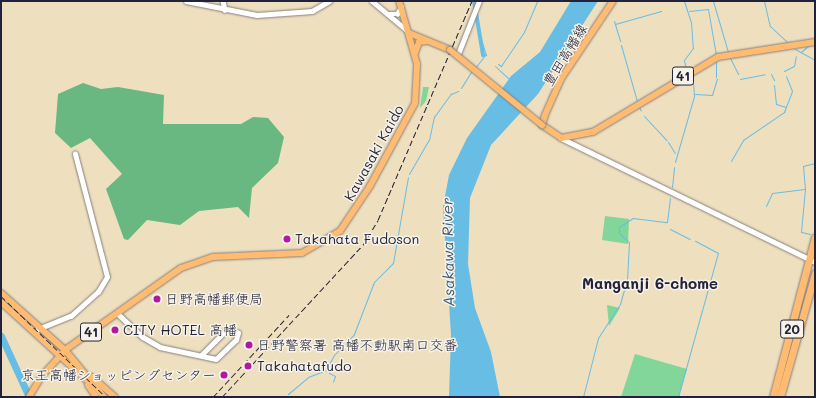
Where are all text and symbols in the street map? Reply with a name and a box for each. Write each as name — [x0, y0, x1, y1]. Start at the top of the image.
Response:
street label: 豊田高幡線 — [539, 21, 591, 89]
road number: 41 — [671, 65, 695, 87]
street label: Kawasaki Kaido — [341, 102, 407, 204]
water label: Asakawa River — [438, 197, 458, 307]
place label: Takahata Fudoson — [295, 231, 419, 247]
marker: Takahata Fudoson — [282, 234, 292, 244]
district label: Manganji 6-chome — [582, 275, 718, 293]
place label: 日野高幡郵便局 — [165, 291, 263, 307]
marker: 日野高幡郵便局 — [152, 294, 162, 304]
road number: 20 — [780, 318, 804, 340]
road number: 41 — [79, 321, 103, 343]
place label: CITY HOTEL 高幡 — [123, 322, 237, 338]
marker: CITY HOTEL 高幡 — [110, 325, 120, 335]
place label: 日野警察署 高幡不動駅南口交番 — [257, 337, 457, 353]
marker: 日野警察署 高幡不動駅南口交番 — [244, 340, 254, 350]
place label: Takahatafudo — [257, 358, 351, 374]
marker: Takahatafudo — [242, 360, 254, 372]
place label: 京王高幡ショッピングセンター — [20, 367, 216, 383]
marker: 京王高幡ショッピングセンター — [219, 370, 229, 380]

